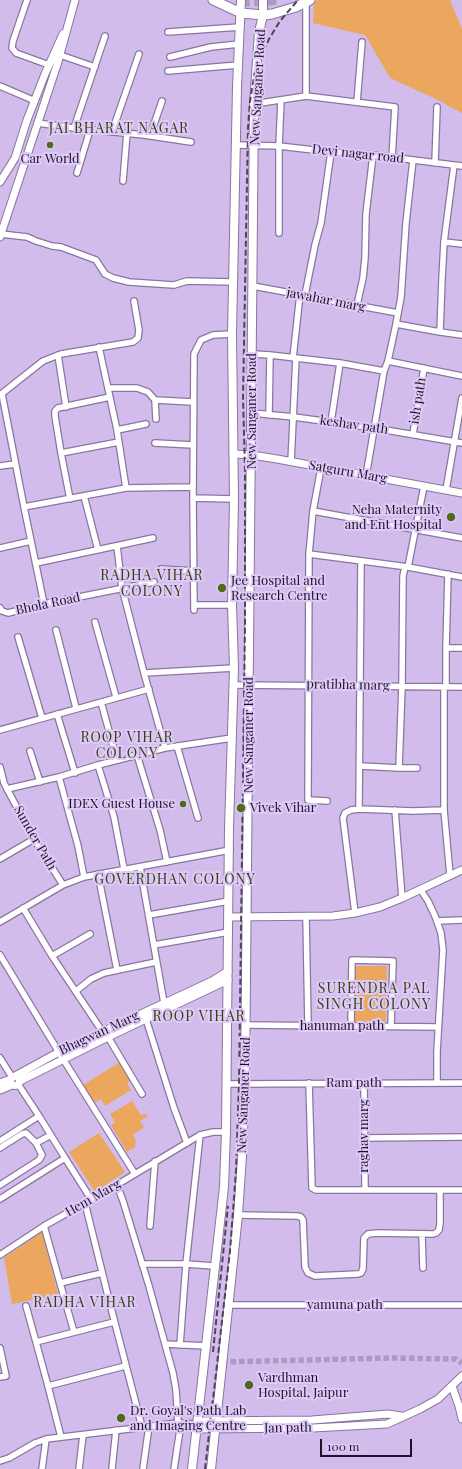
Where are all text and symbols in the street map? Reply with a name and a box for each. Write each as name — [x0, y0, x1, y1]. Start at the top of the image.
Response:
street label: New Sanganer Road — [247, 29, 269, 145]
district label: JAI BHARAT NAGAR — [49, 121, 189, 137]
marker: Car World — [45, 140, 55, 150]
street label: Devi nagar road — [311, 141, 405, 167]
place label: Car World — [20, 151, 80, 167]
street label: jawahar marg — [285, 285, 367, 315]
street label: New Sanganer Road — [244, 353, 260, 469]
street label: ish path — [407, 377, 429, 425]
street label: keshav path — [319, 412, 389, 438]
street label: Satguru Marg — [308, 457, 388, 487]
place label: Neha Maternity and Ent Hospital — [345, 502, 442, 533]
marker: Neha Maternity and Ent Hospital — [445, 511, 457, 523]
district label: RADHA VIHAR COLONY — [100, 568, 204, 600]
place label: Jee Hospital and Research Centre — [231, 573, 328, 604]
marker: Jee Hospital and Research Centre — [216, 582, 228, 594]
street label: Bhola Road — [14, 590, 82, 618]
street label: pratibha marg — [306, 676, 390, 694]
street label: New Sanganer Road — [241, 677, 257, 793]
district label: ROOP VIHAR COLONY — [80, 730, 174, 762]
place label: IDEX Guest House — [68, 796, 175, 812]
marker: IDEX Guest House — [178, 799, 188, 809]
place label: Vivek Vihar — [250, 800, 316, 816]
marker: Vivek Vihar — [235, 802, 247, 814]
street label: Sunder Path — [10, 803, 60, 873]
district label: GOVERDHAN COLONY — [94, 872, 256, 888]
district label: SURENDRA PAL SINGH COLONY — [317, 981, 431, 1014]
street label: Bhagwan Marg — [56, 1008, 142, 1058]
district label: ROOP VIHAR — [152, 1009, 246, 1025]
street label: hanuman path — [300, 1018, 384, 1034]
street label: New Sanganer Road — [234, 1037, 254, 1153]
street label: Ram path — [326, 1075, 382, 1091]
street label: raghav marg — [356, 1099, 372, 1173]
street label: Hem Marg — [63, 1176, 123, 1220]
district label: RADHA VIHAR — [33, 1295, 137, 1311]
street label: yamuna path — [307, 1297, 383, 1313]
place label: Vardhman Hospital, Jaipur — [258, 1370, 348, 1401]
marker: Vardhman Hospital, Jaipur — [243, 1379, 255, 1391]
place label: Dr. Goyal's Path Lab and Imaging Centre — [130, 1403, 246, 1434]
marker: Dr. Goyal's Path Lab and Imaging Centre — [115, 1412, 127, 1424]
street label: Jan path — [264, 1420, 312, 1436]
scale bar — [322, 1431, 414, 1457]
text: 100 m — [327, 1438, 359, 1454]

